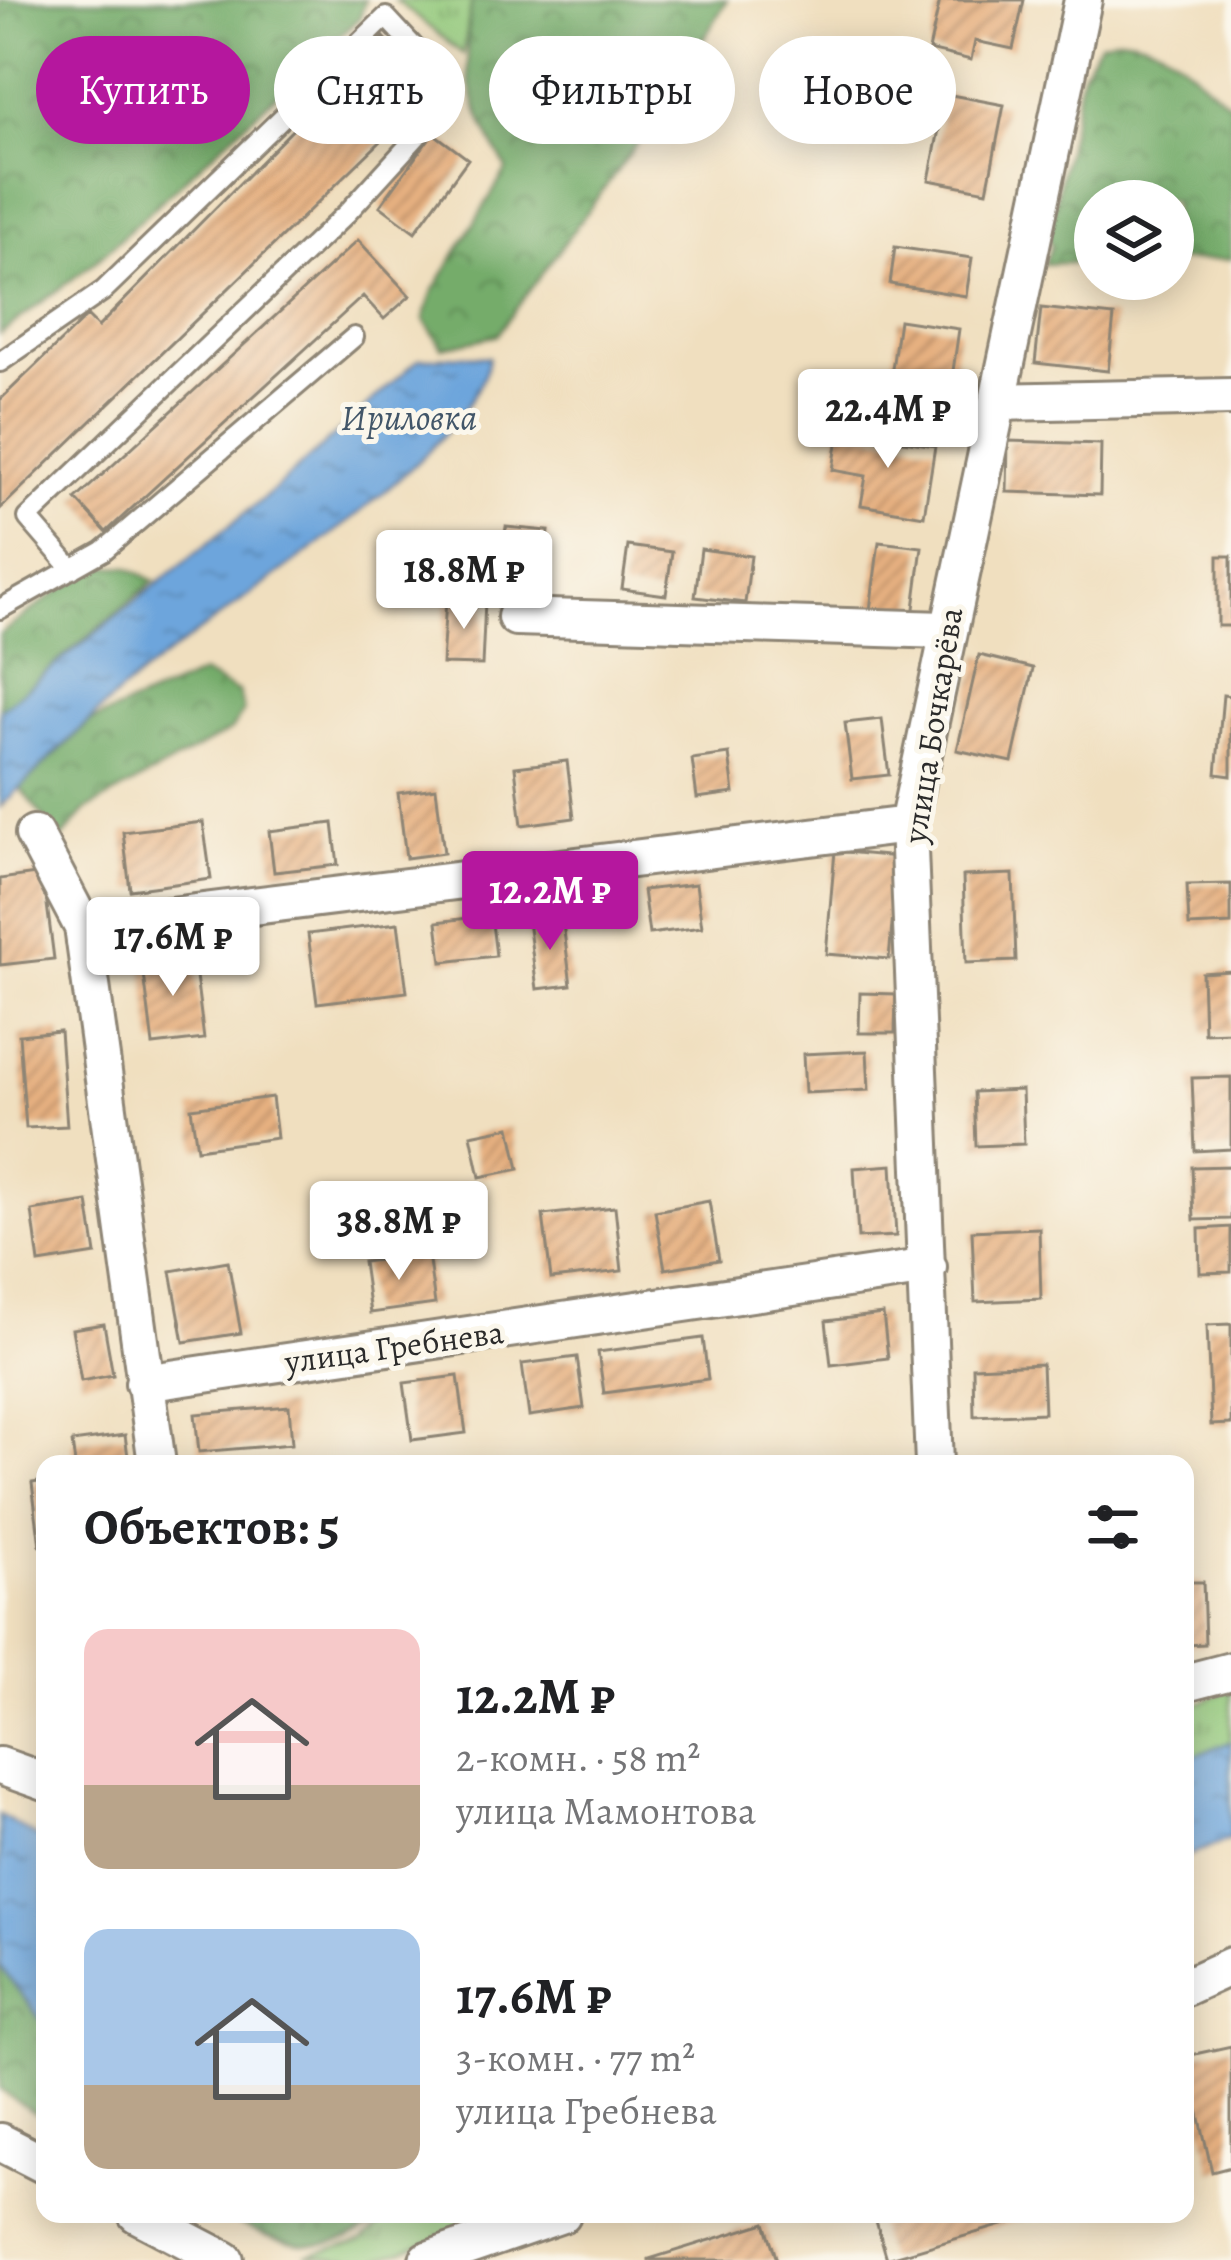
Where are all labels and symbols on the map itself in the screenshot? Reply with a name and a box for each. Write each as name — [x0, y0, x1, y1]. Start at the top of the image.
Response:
pin: 22.4M ₽ — [777, 369, 999, 471]
water label: Ириловка — [341, 393, 477, 442]
pin: 18.8M ₽ — [353, 530, 575, 632]
street label: улица Бочкарёва — [892, 603, 973, 847]
pin: 12.2M ₽ — [439, 851, 661, 953]
pin: 17.6M ₽ — [62, 897, 284, 999]
pin: 38.8M ₽ — [288, 1181, 510, 1283]
street label: улица Гребнева — [281, 1309, 507, 1384]

